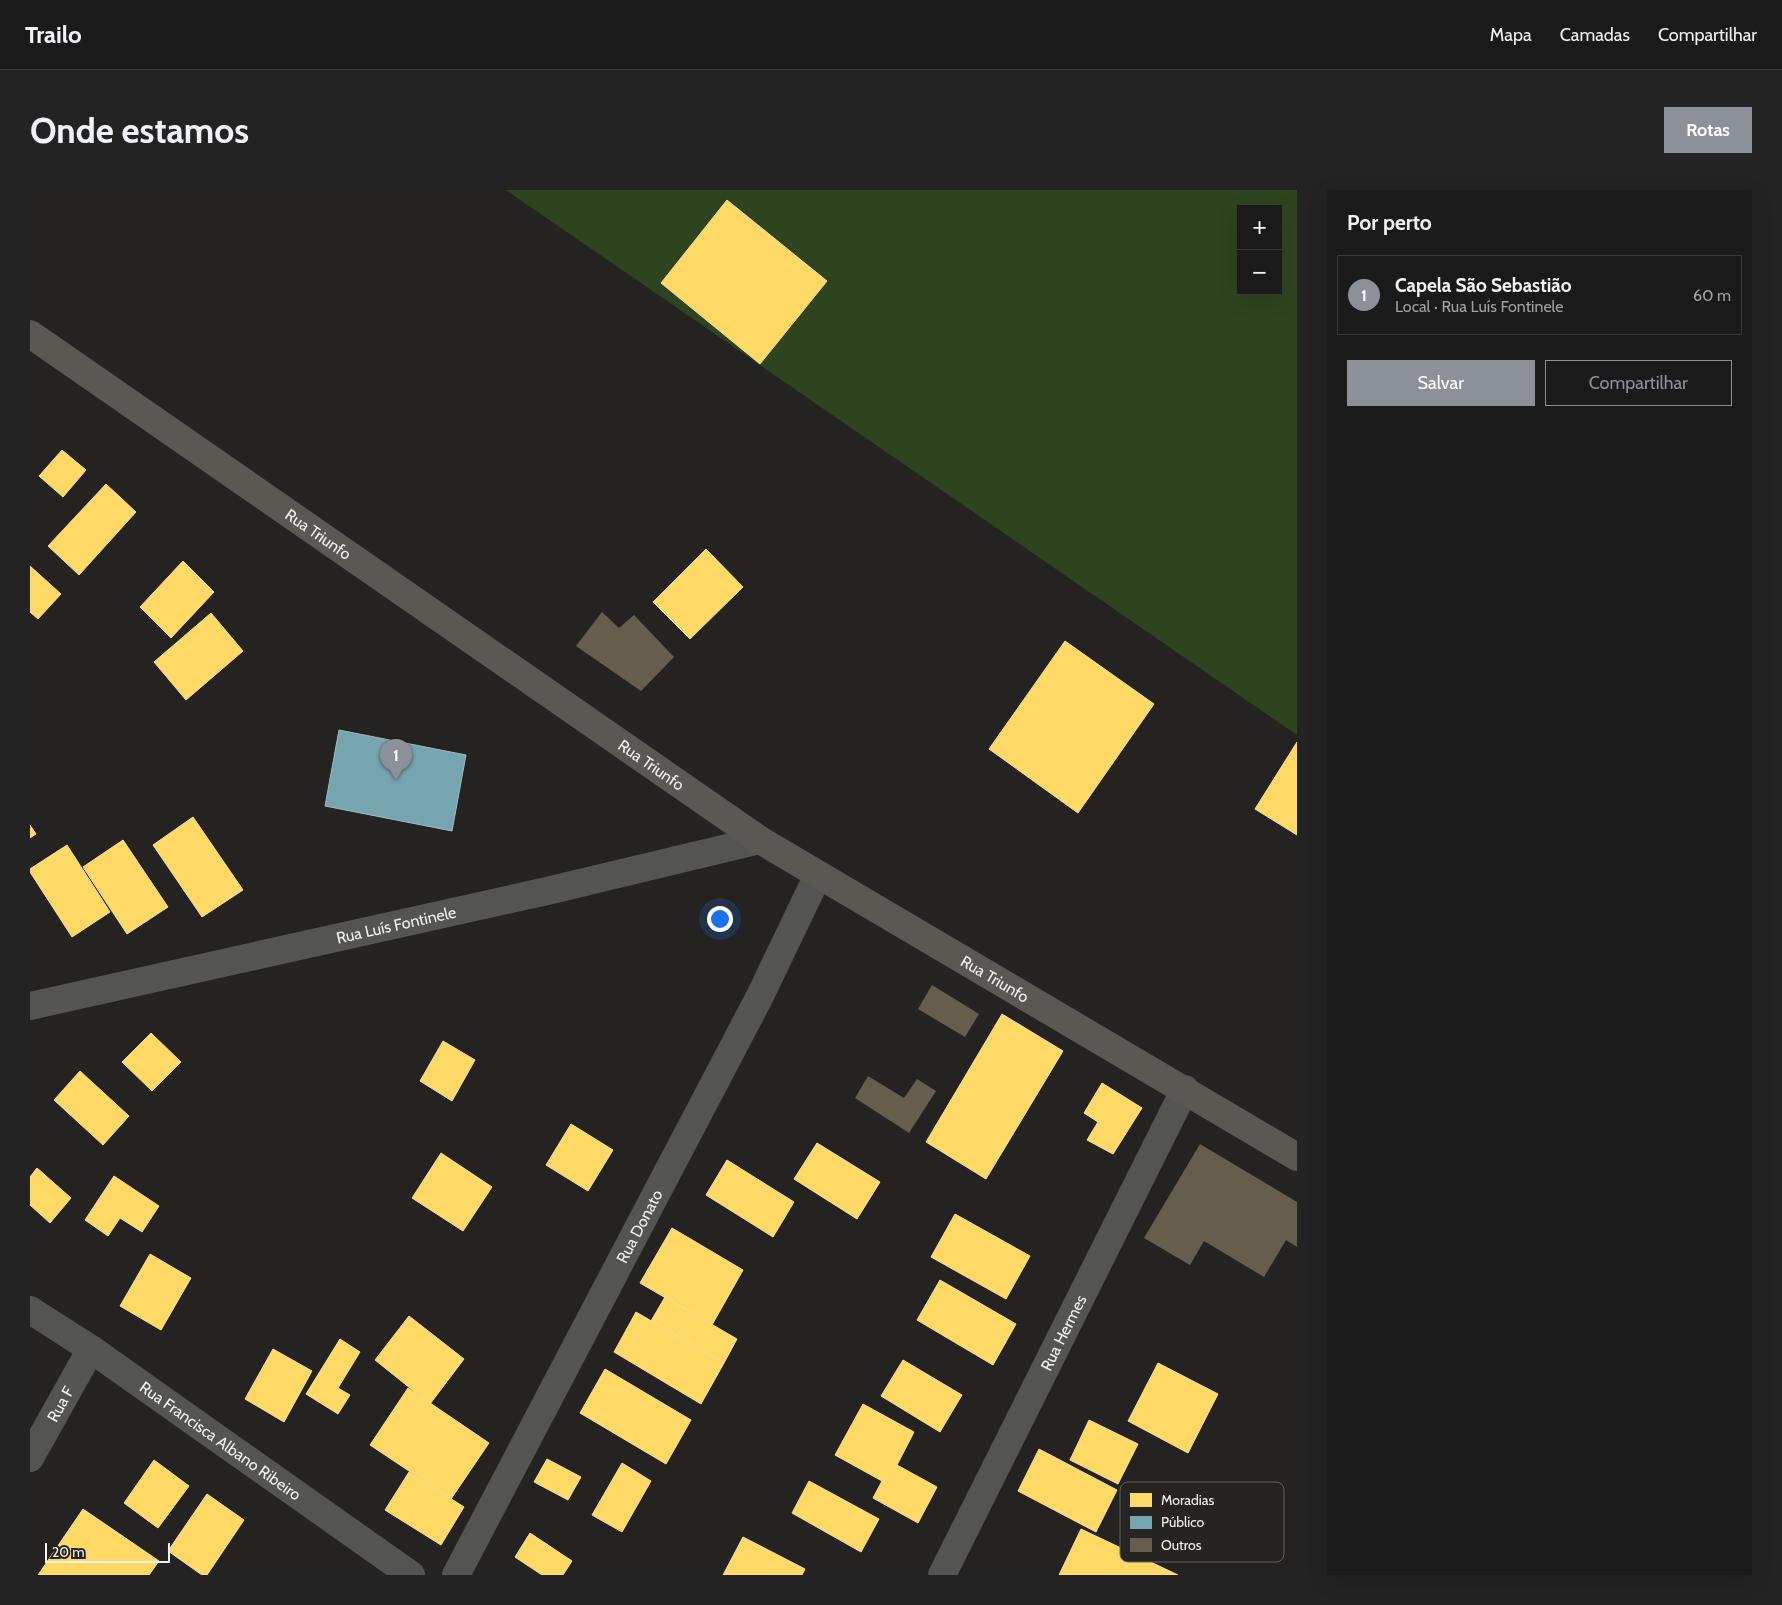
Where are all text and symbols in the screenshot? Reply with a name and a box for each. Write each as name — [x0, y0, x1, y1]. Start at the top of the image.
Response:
text: Trailo — [25, 20, 82, 49]
text: Mapa — [1490, 24, 1532, 46]
text: Camadas — [1560, 24, 1630, 46]
text: Compartilhar — [1658, 24, 1757, 46]
button: Rotas — [1664, 107, 1752, 153]
text: Onde estamos — [30, 109, 249, 152]
map controls — [1237, 205, 1282, 295]
button: + — [1237, 205, 1282, 250]
text: Por perto — [1347, 210, 1432, 235]
button: − — [1237, 250, 1282, 295]
text: Capela São Sebastião — [1395, 274, 1572, 297]
text: 1 — [1361, 286, 1367, 305]
text: 60 m — [1693, 286, 1731, 305]
text: Local · Rua Luís Fontinele — [1395, 297, 1564, 316]
button: Salvar — [1347, 360, 1535, 406]
button: Compartilhar — [1545, 360, 1732, 406]
street label: Rua Triunfo — [282, 505, 355, 564]
street label: Rua Triunfo — [615, 735, 688, 794]
pin: 1 — [380, 739, 412, 780]
street label: Rua Luís Fontinele — [334, 902, 458, 947]
your location — [707, 906, 733, 932]
street label: Rua Triunfo — [957, 951, 1033, 1006]
street label: Rua Donato — [612, 1186, 666, 1266]
street label: Rua Hermes — [1036, 1291, 1090, 1374]
street label: Rua Francisca Albano Ribeiro — [136, 1377, 305, 1504]
street label: Rua F — [43, 1382, 78, 1425]
legend — [1120, 1482, 1284, 1562]
text: Moradias — [1161, 1491, 1214, 1509]
text: Público — [1161, 1513, 1205, 1531]
text: Outros — [1161, 1536, 1202, 1554]
scale bar — [45, 1540, 170, 1563]
text: 20 m — [52, 1543, 85, 1561]

